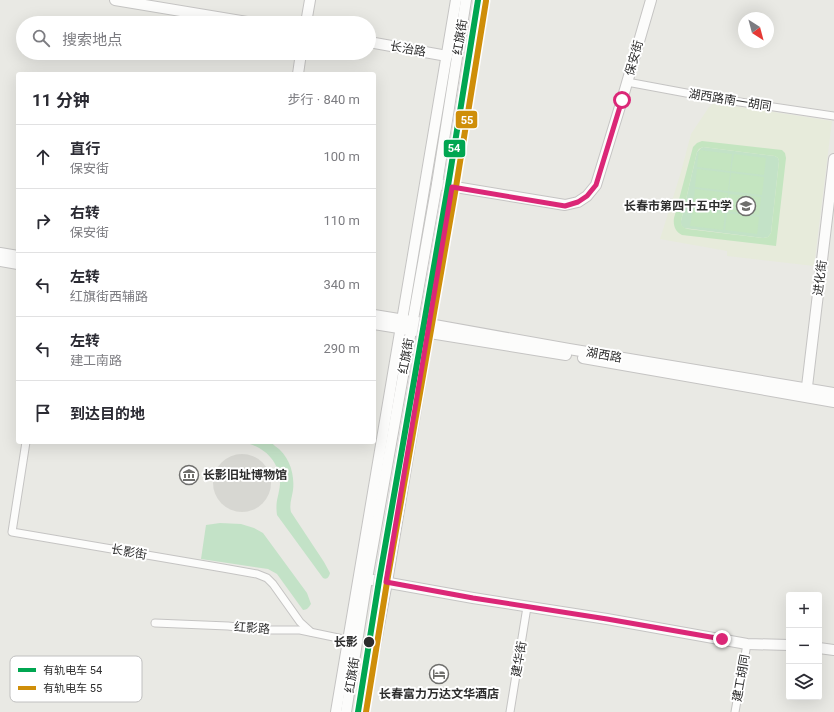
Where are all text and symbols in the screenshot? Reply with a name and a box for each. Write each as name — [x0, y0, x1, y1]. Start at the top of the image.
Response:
north arrow — [738, 12, 774, 48]
search box — [16, 16, 376, 60]
street label: 红旗街 — [450, 18, 470, 56]
icon: search — [30, 27, 52, 49]
text: 搜索地点 — [62, 31, 122, 49]
street label: 长治路 — [389, 39, 427, 59]
street label: 保安街 — [622, 39, 646, 77]
street label: 湖西路南一胡同 — [687, 87, 773, 113]
text: 11 分钟 — [32, 90, 90, 110]
route start — [613, 91, 631, 109]
text: 步行 · 840 m — [288, 92, 360, 107]
line badge: 55 — [455, 110, 478, 129]
text: 55 — [461, 114, 473, 127]
line badge: 54 — [443, 139, 466, 158]
text: 直行 — [70, 140, 100, 158]
text: 54 — [448, 142, 461, 155]
icon: ahead — [32, 146, 54, 168]
text: 100 m — [323, 149, 360, 164]
text: 保安街 — [70, 161, 109, 176]
school or university icon: 长春市第四十五中学 — [735, 195, 757, 217]
place label: 长春市第四十五中学 — [624, 199, 732, 213]
text: 右转 — [70, 204, 100, 222]
icon: right — [32, 210, 54, 232]
text: 110 m — [323, 213, 360, 228]
text: 保安街 — [70, 225, 109, 240]
street label: 进化街 — [811, 259, 829, 297]
text: 左转 — [70, 268, 100, 286]
icon: left — [32, 274, 54, 296]
text: 340 m — [323, 277, 360, 292]
text: 红旗街西辅路 — [70, 289, 148, 304]
text: 左转 — [70, 332, 100, 350]
street label: 红旗街 — [396, 337, 416, 375]
icon: left — [32, 338, 54, 360]
text: 290 m — [323, 341, 360, 356]
street label: 湖西路 — [585, 345, 623, 365]
text: 建工南路 — [70, 353, 122, 368]
icon: arrive — [32, 402, 54, 424]
text: 到达目的地 — [70, 405, 145, 423]
museum icon: 长影旧址博物馆 — [178, 464, 200, 486]
place label: 长影旧址博物馆 — [203, 468, 287, 482]
street label: 长影街 — [110, 542, 148, 562]
map controls — [786, 592, 822, 700]
button: + — [786, 592, 822, 628]
street label: 红影路 — [234, 620, 270, 636]
button: − — [786, 628, 822, 664]
route end — [713, 630, 731, 648]
place label: 长影 — [334, 635, 358, 649]
marker: 长影 — [362, 635, 376, 649]
street label: 建华街 — [509, 640, 529, 678]
street label: 建工胡同 — [730, 653, 752, 703]
legend — [10, 656, 142, 702]
street label: 红旗街 — [342, 656, 362, 694]
hotel icon: 长春富力万达文华酒店 — [428, 663, 450, 685]
text: 有轨电车 54 — [43, 664, 102, 677]
button: layers — [786, 664, 822, 700]
text: 有轨电车 55 — [43, 682, 102, 695]
place label: 长春富力万达文华酒店 — [379, 687, 499, 701]

